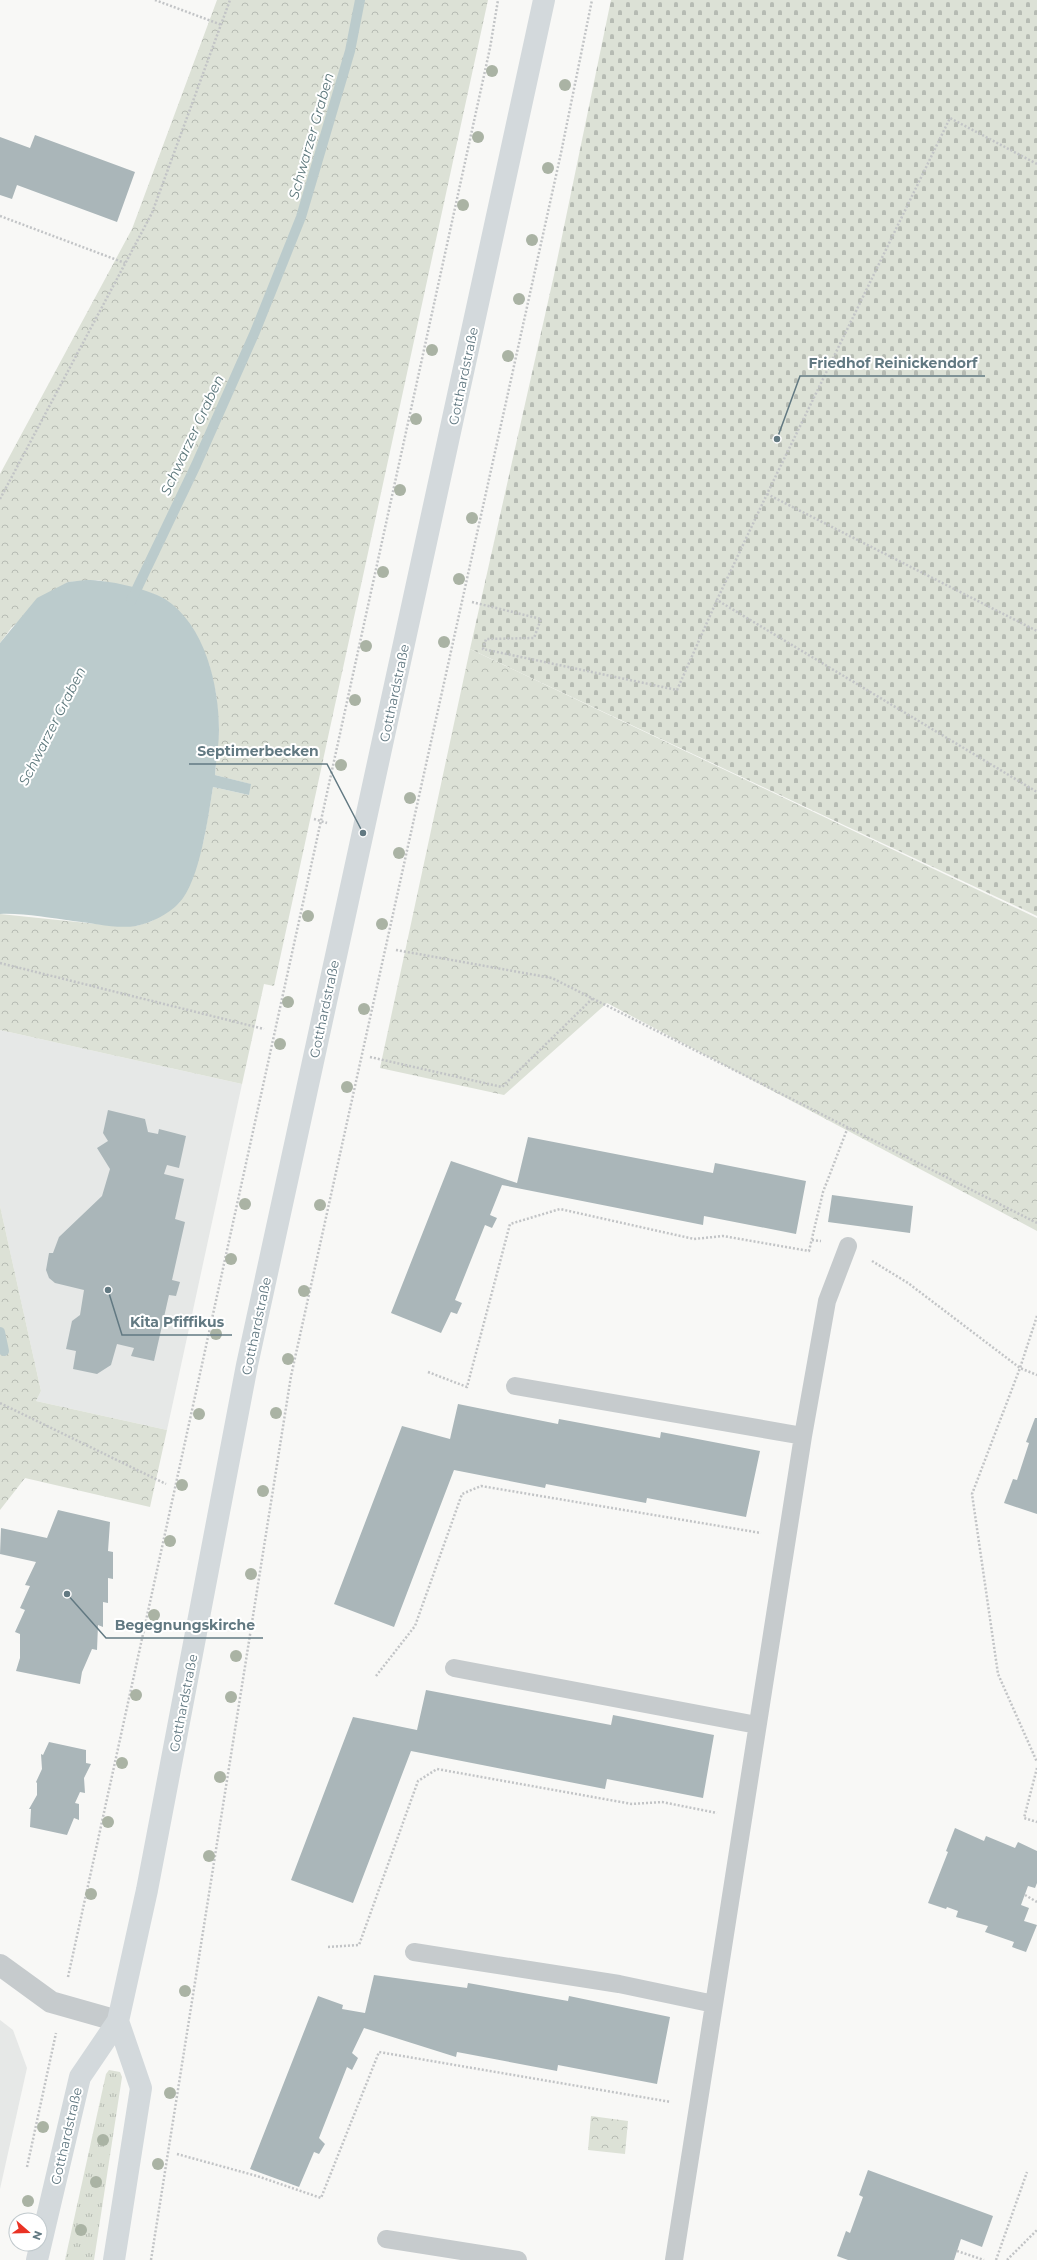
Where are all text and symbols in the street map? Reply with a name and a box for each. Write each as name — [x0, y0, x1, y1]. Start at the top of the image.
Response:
water label: Schwarzer Graben — [284, 71, 338, 201]
street label: Gotthardstraße — [445, 326, 481, 426]
callout: Friedhof Reinickendorf — [800, 350, 985, 376]
text: Friedhof Reinickendorf — [809, 354, 978, 372]
water label: Schwarzer Graben — [156, 372, 228, 498]
street label: Gotthardstraße — [376, 643, 412, 743]
water label: Schwarzer Graben — [14, 664, 90, 788]
callout: Septimerbecken — [189, 738, 327, 764]
text: Septimerbecken — [197, 742, 319, 760]
street label: Gotthardstraße — [306, 959, 342, 1059]
street label: Gotthardstraße — [238, 1276, 274, 1376]
callout: Kita Pfiffikus — [122, 1309, 232, 1335]
text: Kita Pfiffikus — [130, 1313, 225, 1331]
callout: Begegnungskirche — [106, 1612, 263, 1638]
text: Begegnungskirche — [115, 1616, 255, 1634]
street label: Gotthardstraße — [166, 1653, 200, 1753]
street label: Gotthardstraße — [47, 2086, 85, 2186]
north arrow — [8, 2212, 48, 2252]
text: N — [29, 2229, 45, 2242]

